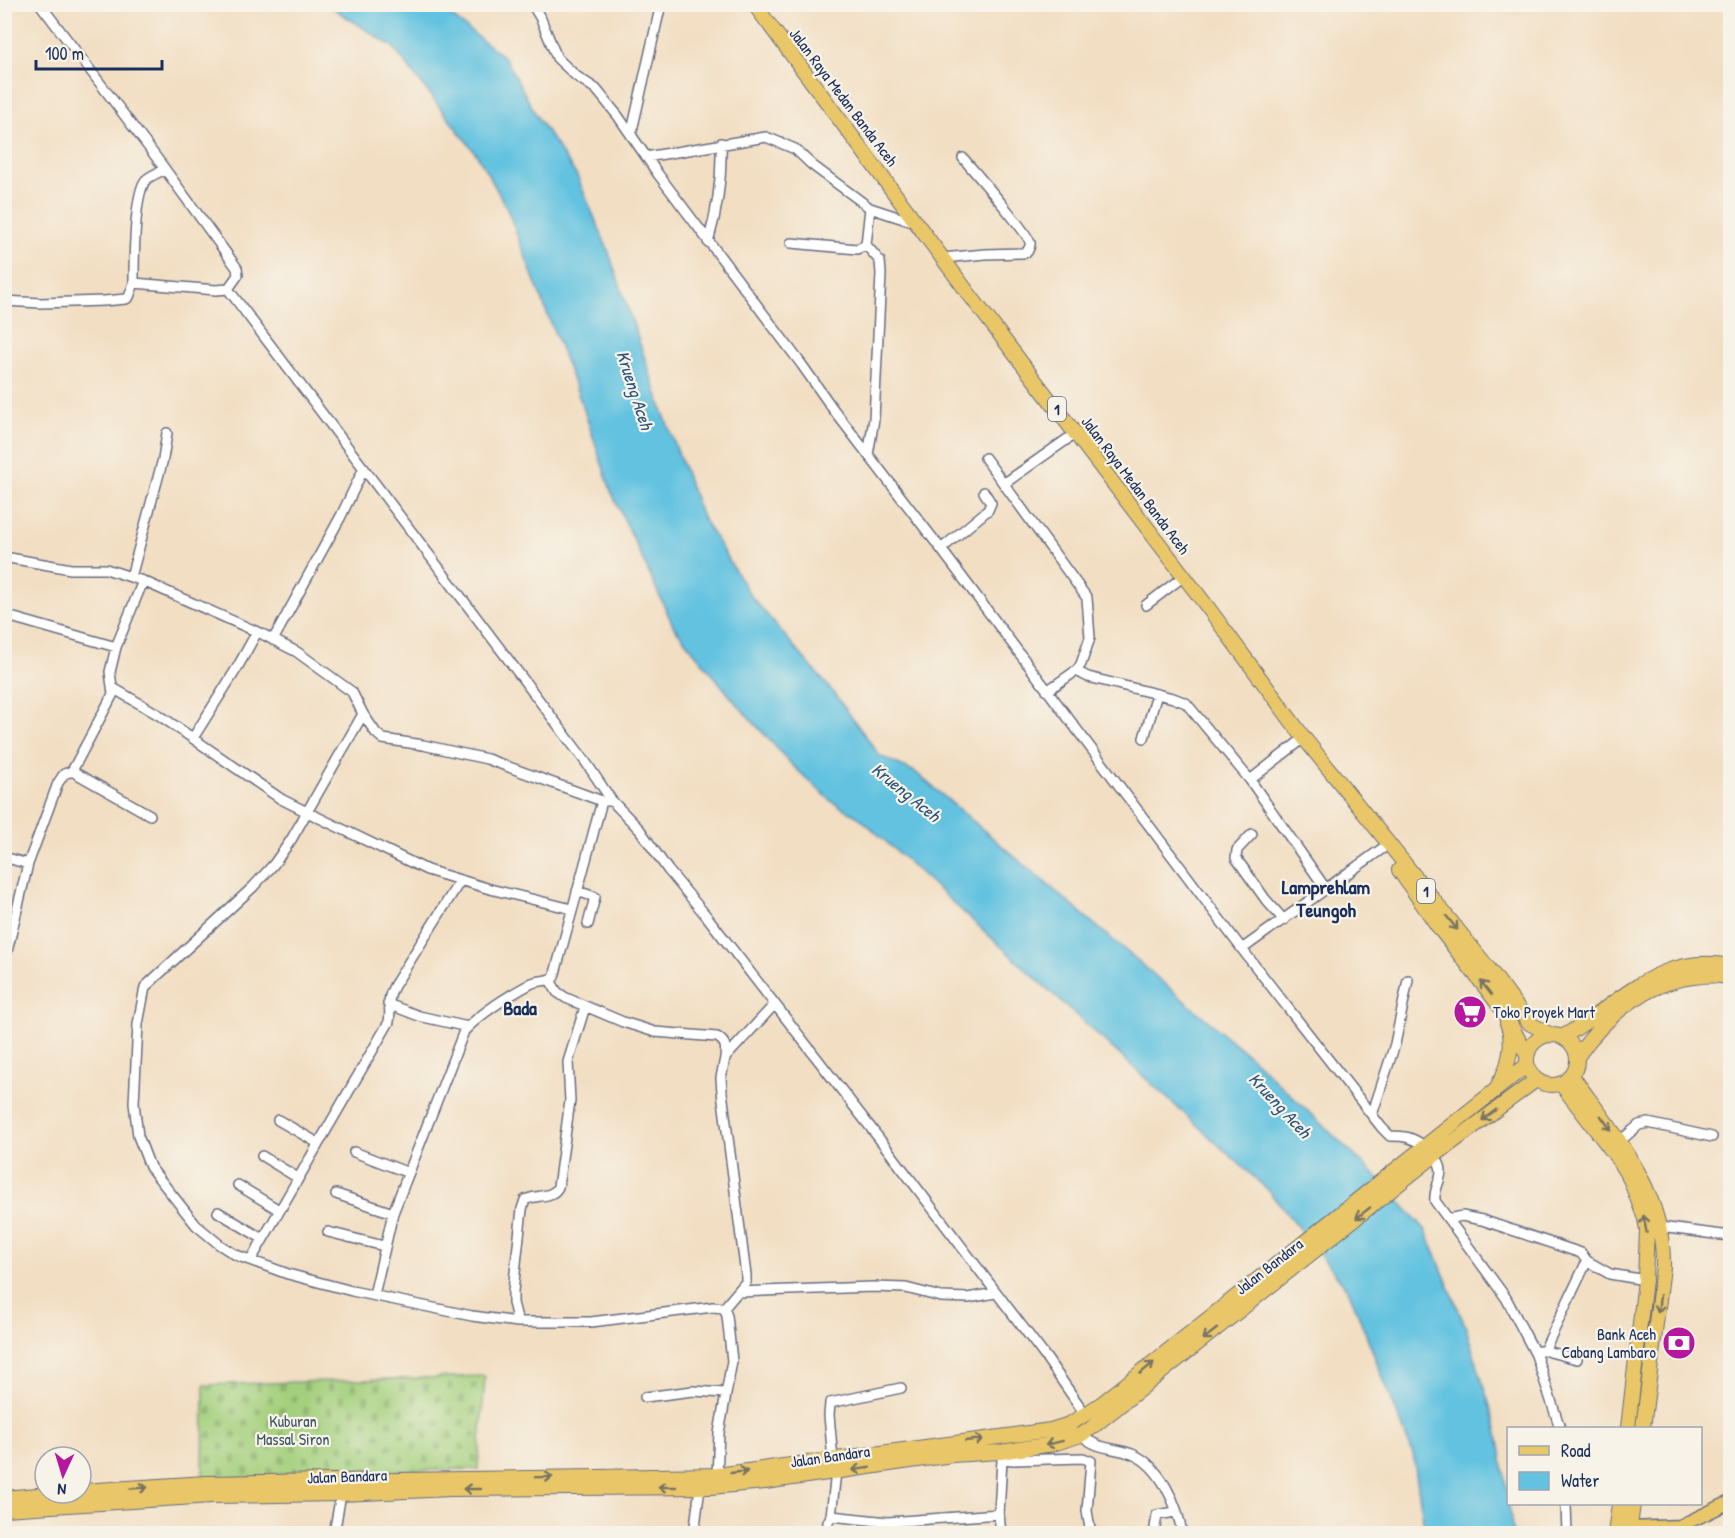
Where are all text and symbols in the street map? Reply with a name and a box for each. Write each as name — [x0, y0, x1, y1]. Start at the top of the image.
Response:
street label: Jalan Raya Medan Banda Aceh — [785, 23, 904, 171]
scale bar — [36, 33, 162, 71]
text: 100 m — [45, 41, 84, 66]
water label: Krueng Aceh — [611, 347, 660, 434]
road number: 1 — [1048, 397, 1066, 421]
street label: Jalan Raya Medan Banda Aceh — [1077, 411, 1196, 559]
water label: Krueng Aceh — [866, 757, 947, 828]
district label: Lamprehlam Teungoh — [1282, 873, 1371, 924]
road number: 1 — [1417, 879, 1435, 903]
one-way arrow — [1445, 915, 1459, 930]
one-way arrow — [1479, 980, 1492, 996]
district label: Bada — [503, 994, 537, 1021]
supermarket icon: Toko Proyek Mart — [1452, 994, 1488, 1030]
place label: Toko Proyek Mart — [1493, 1001, 1595, 1023]
water label: Krueng Aceh — [1243, 1067, 1318, 1144]
one-way arrow — [1481, 1108, 1497, 1121]
one-way arrow — [1600, 1115, 1612, 1131]
one-way arrow — [1355, 1206, 1371, 1219]
one-way arrow — [1639, 1215, 1650, 1235]
street label: Jalan Bandara — [1231, 1233, 1307, 1299]
one-way arrow — [1653, 1293, 1664, 1313]
place label: Bank Aceh Cabang Lambaro — [1561, 1323, 1657, 1363]
bank icon: Bank Aceh Cabang Lambaro — [1661, 1325, 1697, 1361]
one-way arrow — [1202, 1327, 1218, 1340]
one-way arrow — [1139, 1361, 1155, 1374]
park label: Kuburan Massal Siron — [256, 1410, 330, 1450]
legend — [1507, 1427, 1702, 1505]
one-way arrow — [963, 1434, 983, 1445]
one-way arrow — [1045, 1437, 1064, 1449]
text: Road — [1561, 1438, 1591, 1463]
street label: Jalan Bandara — [789, 1440, 871, 1472]
north arrow — [33, 1445, 93, 1505]
one-way arrow — [852, 1463, 871, 1474]
street label: Jalan Bandara — [307, 1464, 387, 1488]
one-way arrow — [729, 1466, 748, 1477]
text: Water — [1561, 1468, 1599, 1493]
one-way arrow — [534, 1471, 554, 1483]
text: N — [56, 1479, 67, 1501]
one-way arrow — [129, 1482, 149, 1493]
one-way arrow — [658, 1482, 678, 1493]
one-way arrow — [463, 1483, 483, 1495]

